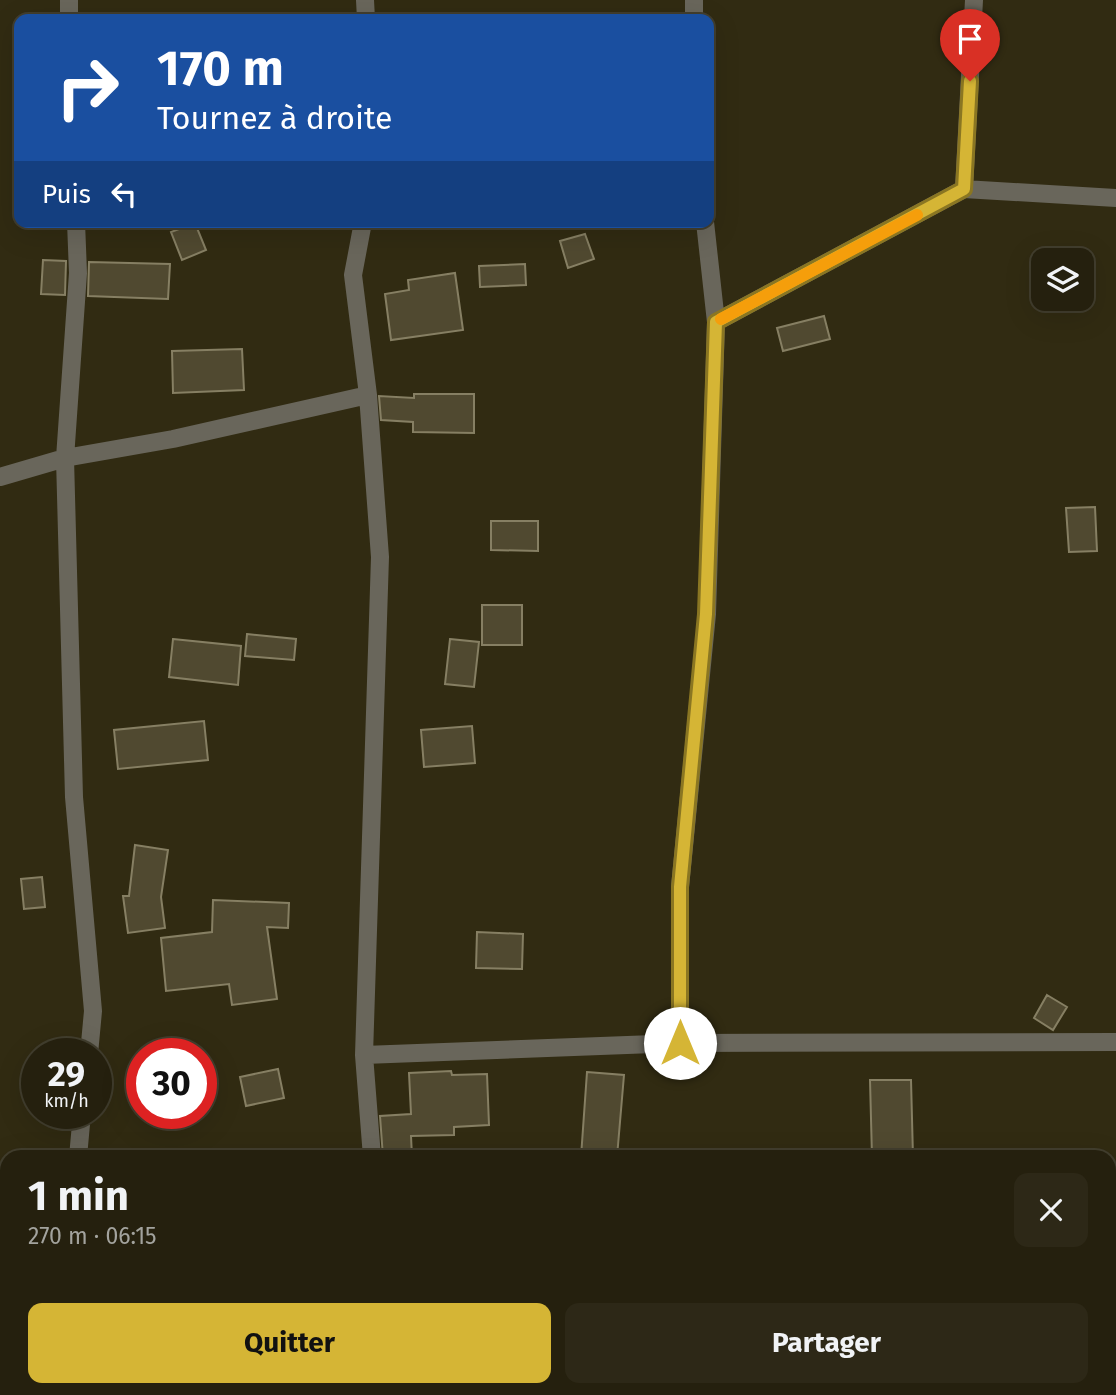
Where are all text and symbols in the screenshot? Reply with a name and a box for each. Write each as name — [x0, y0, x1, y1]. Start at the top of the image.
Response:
pin — [940, 9, 1000, 81]
icon: arrive — [951, 20, 989, 58]
text: 170 m — [157, 39, 284, 98]
icon: right — [42, 42, 133, 133]
text: Tournez à droite — [157, 99, 393, 137]
icon: left — [105, 175, 143, 213]
text: Puis — [42, 179, 91, 210]
map controls — [1031, 248, 1094, 311]
button: layers — [1031, 248, 1094, 311]
position arrow — [643, 1006, 717, 1080]
speed limit sign: 30 — [126, 1038, 217, 1129]
text: 29 — [48, 1053, 85, 1095]
text: km/h — [44, 1090, 89, 1112]
text: 1 min — [28, 1171, 129, 1221]
button: close — [1014, 1173, 1088, 1247]
text: 270 m · 06:15 — [28, 1222, 157, 1250]
button: Quitter — [28, 1303, 551, 1383]
button: Partager — [565, 1303, 1088, 1383]

